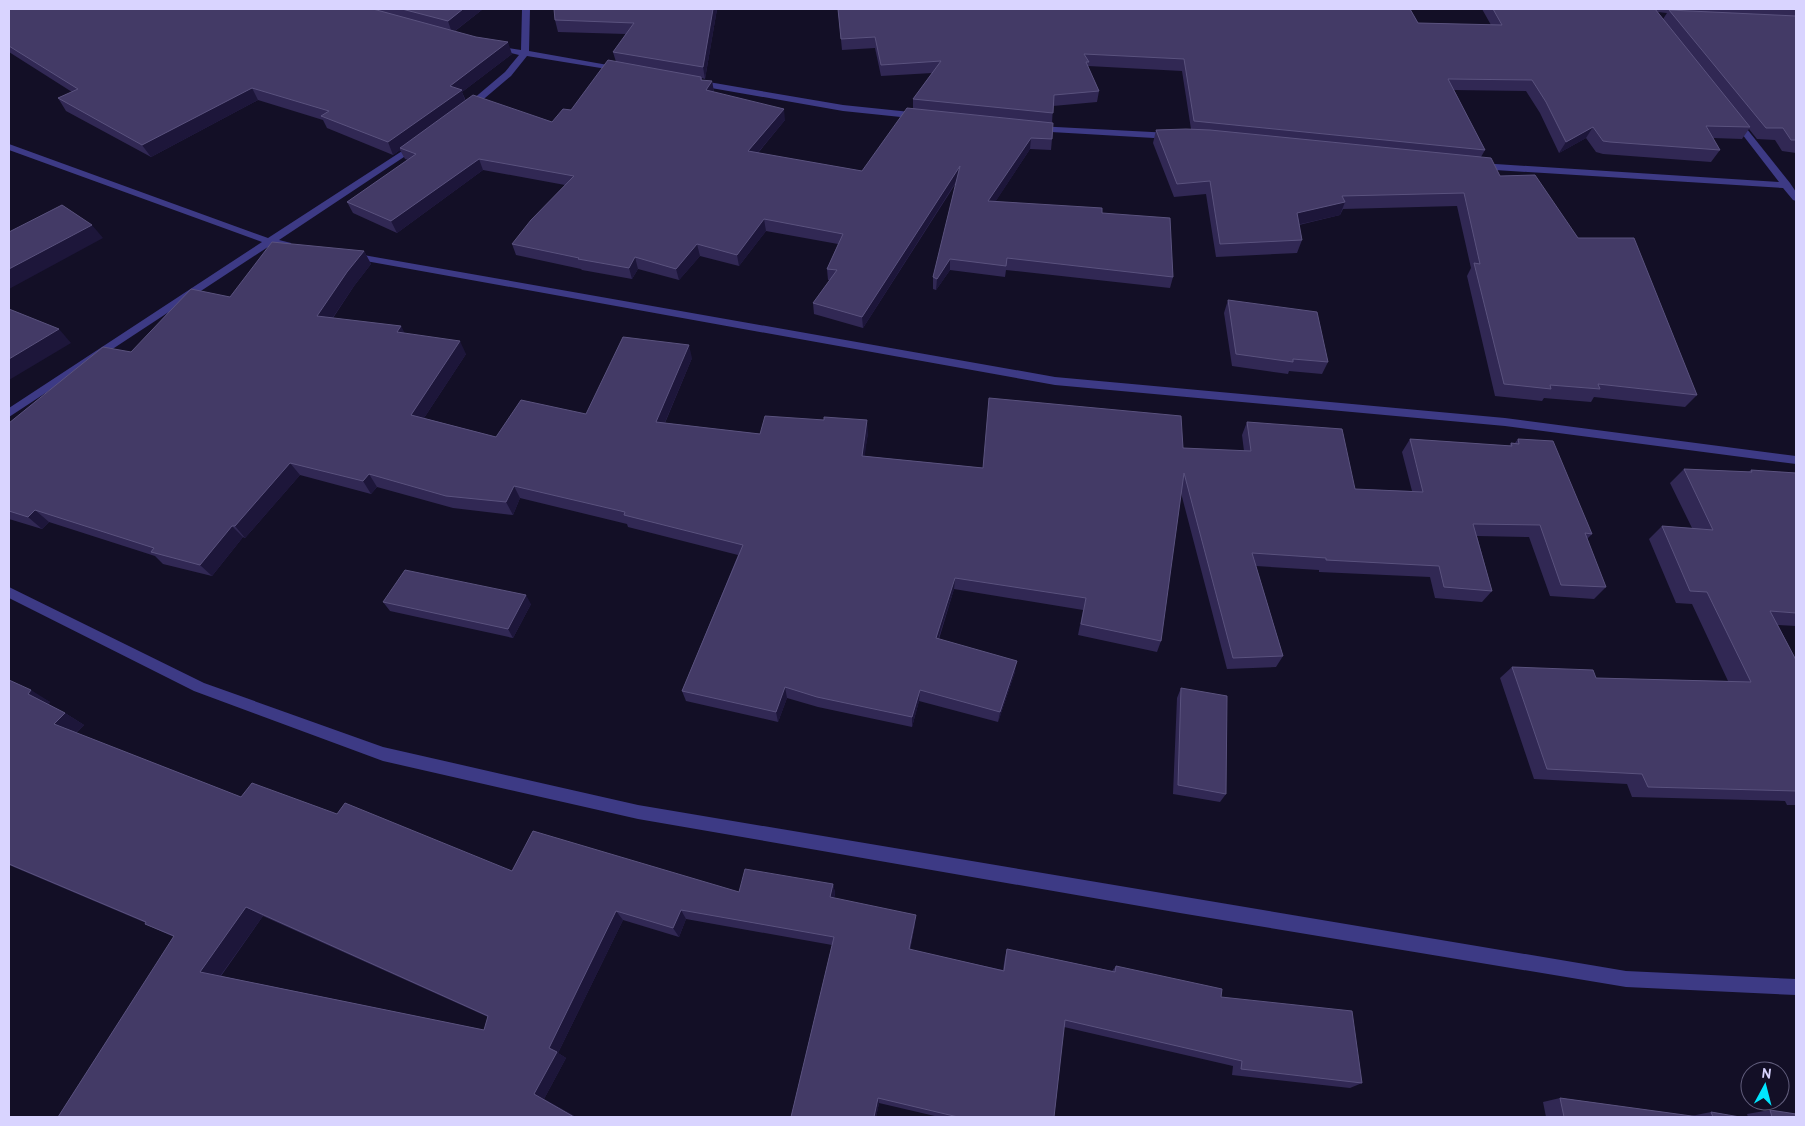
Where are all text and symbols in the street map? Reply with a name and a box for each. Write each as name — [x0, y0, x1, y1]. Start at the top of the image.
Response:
north arrow — [1740, 1061, 1790, 1111]
text: N — [1760, 1066, 1772, 1084]

